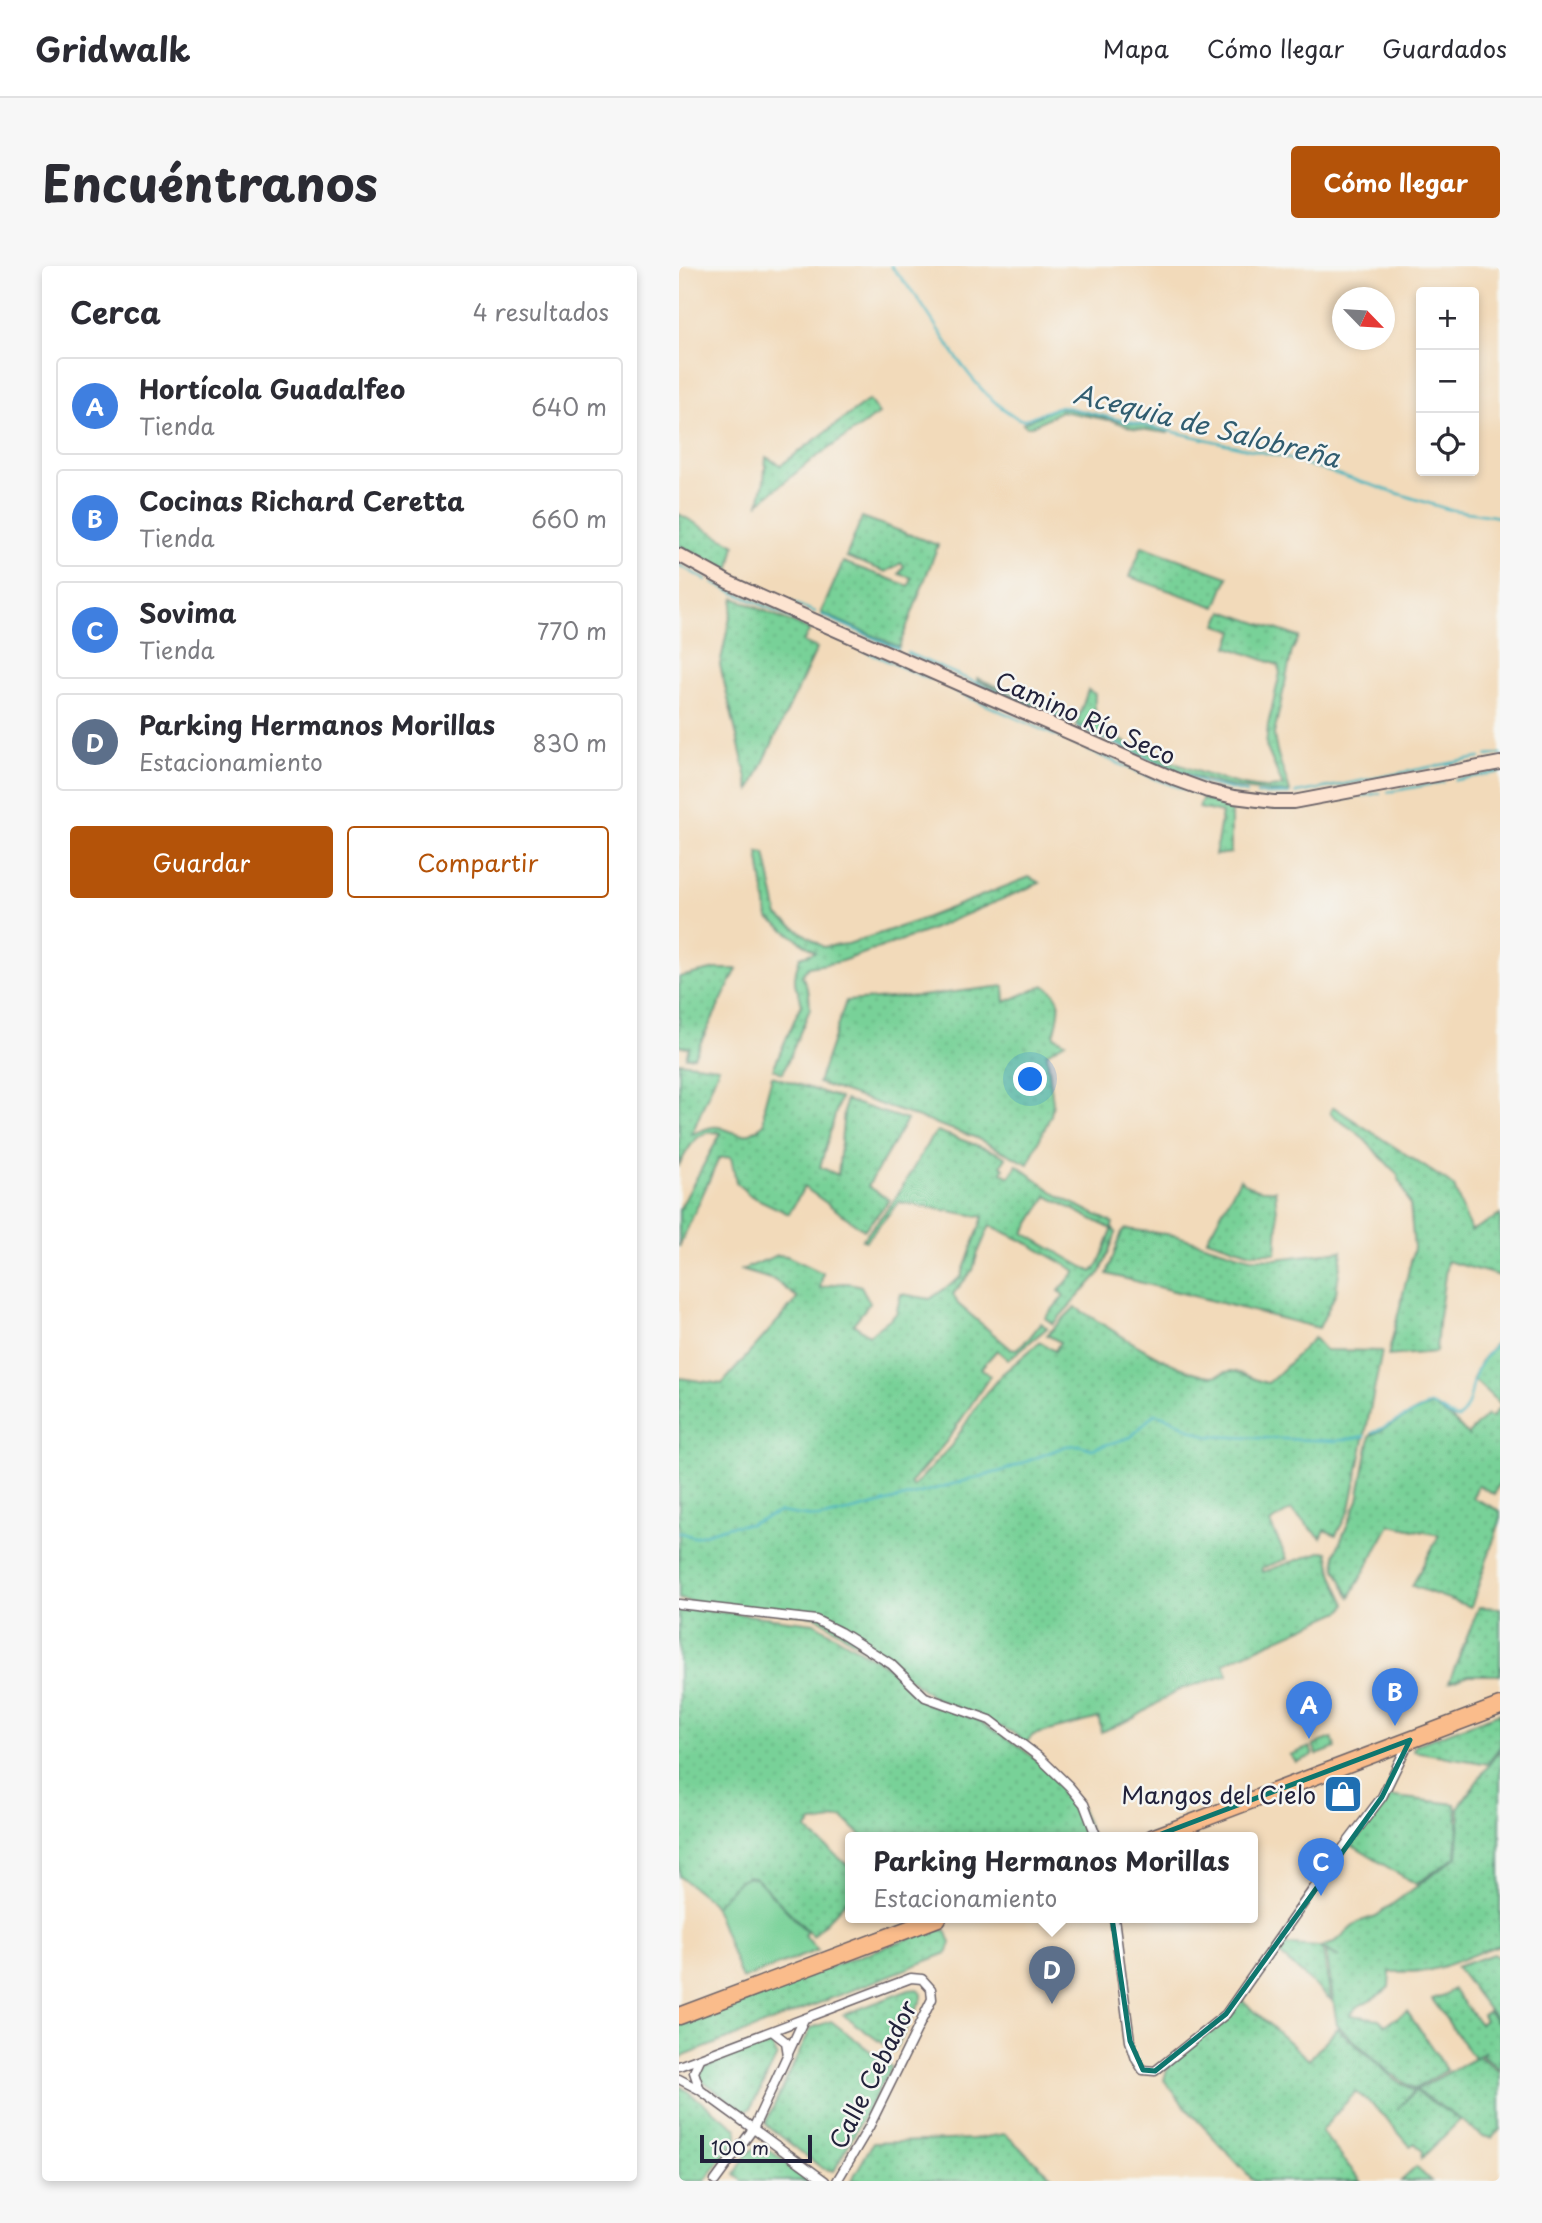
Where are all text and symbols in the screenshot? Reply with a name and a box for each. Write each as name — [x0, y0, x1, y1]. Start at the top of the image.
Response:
text: Gridwalk — [35, 23, 191, 73]
text: Mapa — [1103, 30, 1169, 66]
text: Cómo llegar — [1207, 30, 1344, 66]
text: Guardados — [1382, 30, 1507, 66]
text: Encuéntranos — [42, 145, 378, 219]
button: Cómo llegar — [1291, 146, 1500, 218]
north arrow — [1332, 287, 1395, 350]
map controls — [1416, 287, 1479, 476]
button: + — [1416, 287, 1479, 350]
text: Cerca — [70, 289, 161, 334]
text: 4 resultados — [473, 294, 609, 329]
button: − — [1416, 350, 1479, 413]
text: Hortícola Guadalfeo — [139, 369, 405, 408]
water label: Acequia de Salobreña — [1070, 373, 1345, 477]
text: A — [86, 389, 104, 424]
text: 640 m — [531, 389, 607, 424]
text: Tienda — [139, 408, 215, 443]
button: locate — [1416, 413, 1479, 476]
text: Cocinas Richard Ceretta — [139, 481, 465, 520]
text: B — [87, 501, 103, 536]
text: 660 m — [531, 501, 607, 536]
text: Tienda — [139, 520, 215, 555]
text: Sovima — [139, 593, 236, 632]
text: C — [86, 613, 104, 648]
text: 770 m — [537, 613, 607, 648]
text: Tienda — [139, 632, 215, 667]
street label: Camino Río Seco — [990, 661, 1182, 773]
text: Parking Hermanos Morillas — [139, 705, 495, 744]
text: D — [86, 725, 104, 760]
text: 830 m — [532, 725, 607, 760]
text: Estacionamiento — [139, 744, 323, 779]
button: Guardar — [70, 826, 333, 898]
button: Compartir — [347, 826, 609, 898]
your location — [1013, 1062, 1047, 1096]
pin: B — [1372, 1668, 1418, 1726]
pin: A — [1286, 1681, 1332, 1739]
shop icon: Mangos del Cielo — [1322, 1773, 1364, 1815]
place label: Mangos del Cielo — [1121, 1776, 1316, 1812]
popup — [845, 1832, 1258, 1923]
pin: C — [1298, 1838, 1344, 1896]
text: Parking Hermanos Morillas — [873, 1841, 1230, 1880]
text: Estacionamiento — [873, 1880, 1057, 1915]
pin: D — [1029, 1946, 1075, 2004]
street label: Calle Cebador — [819, 1993, 925, 2155]
scale bar — [700, 2132, 812, 2164]
text: 100 m — [711, 2133, 769, 2161]

